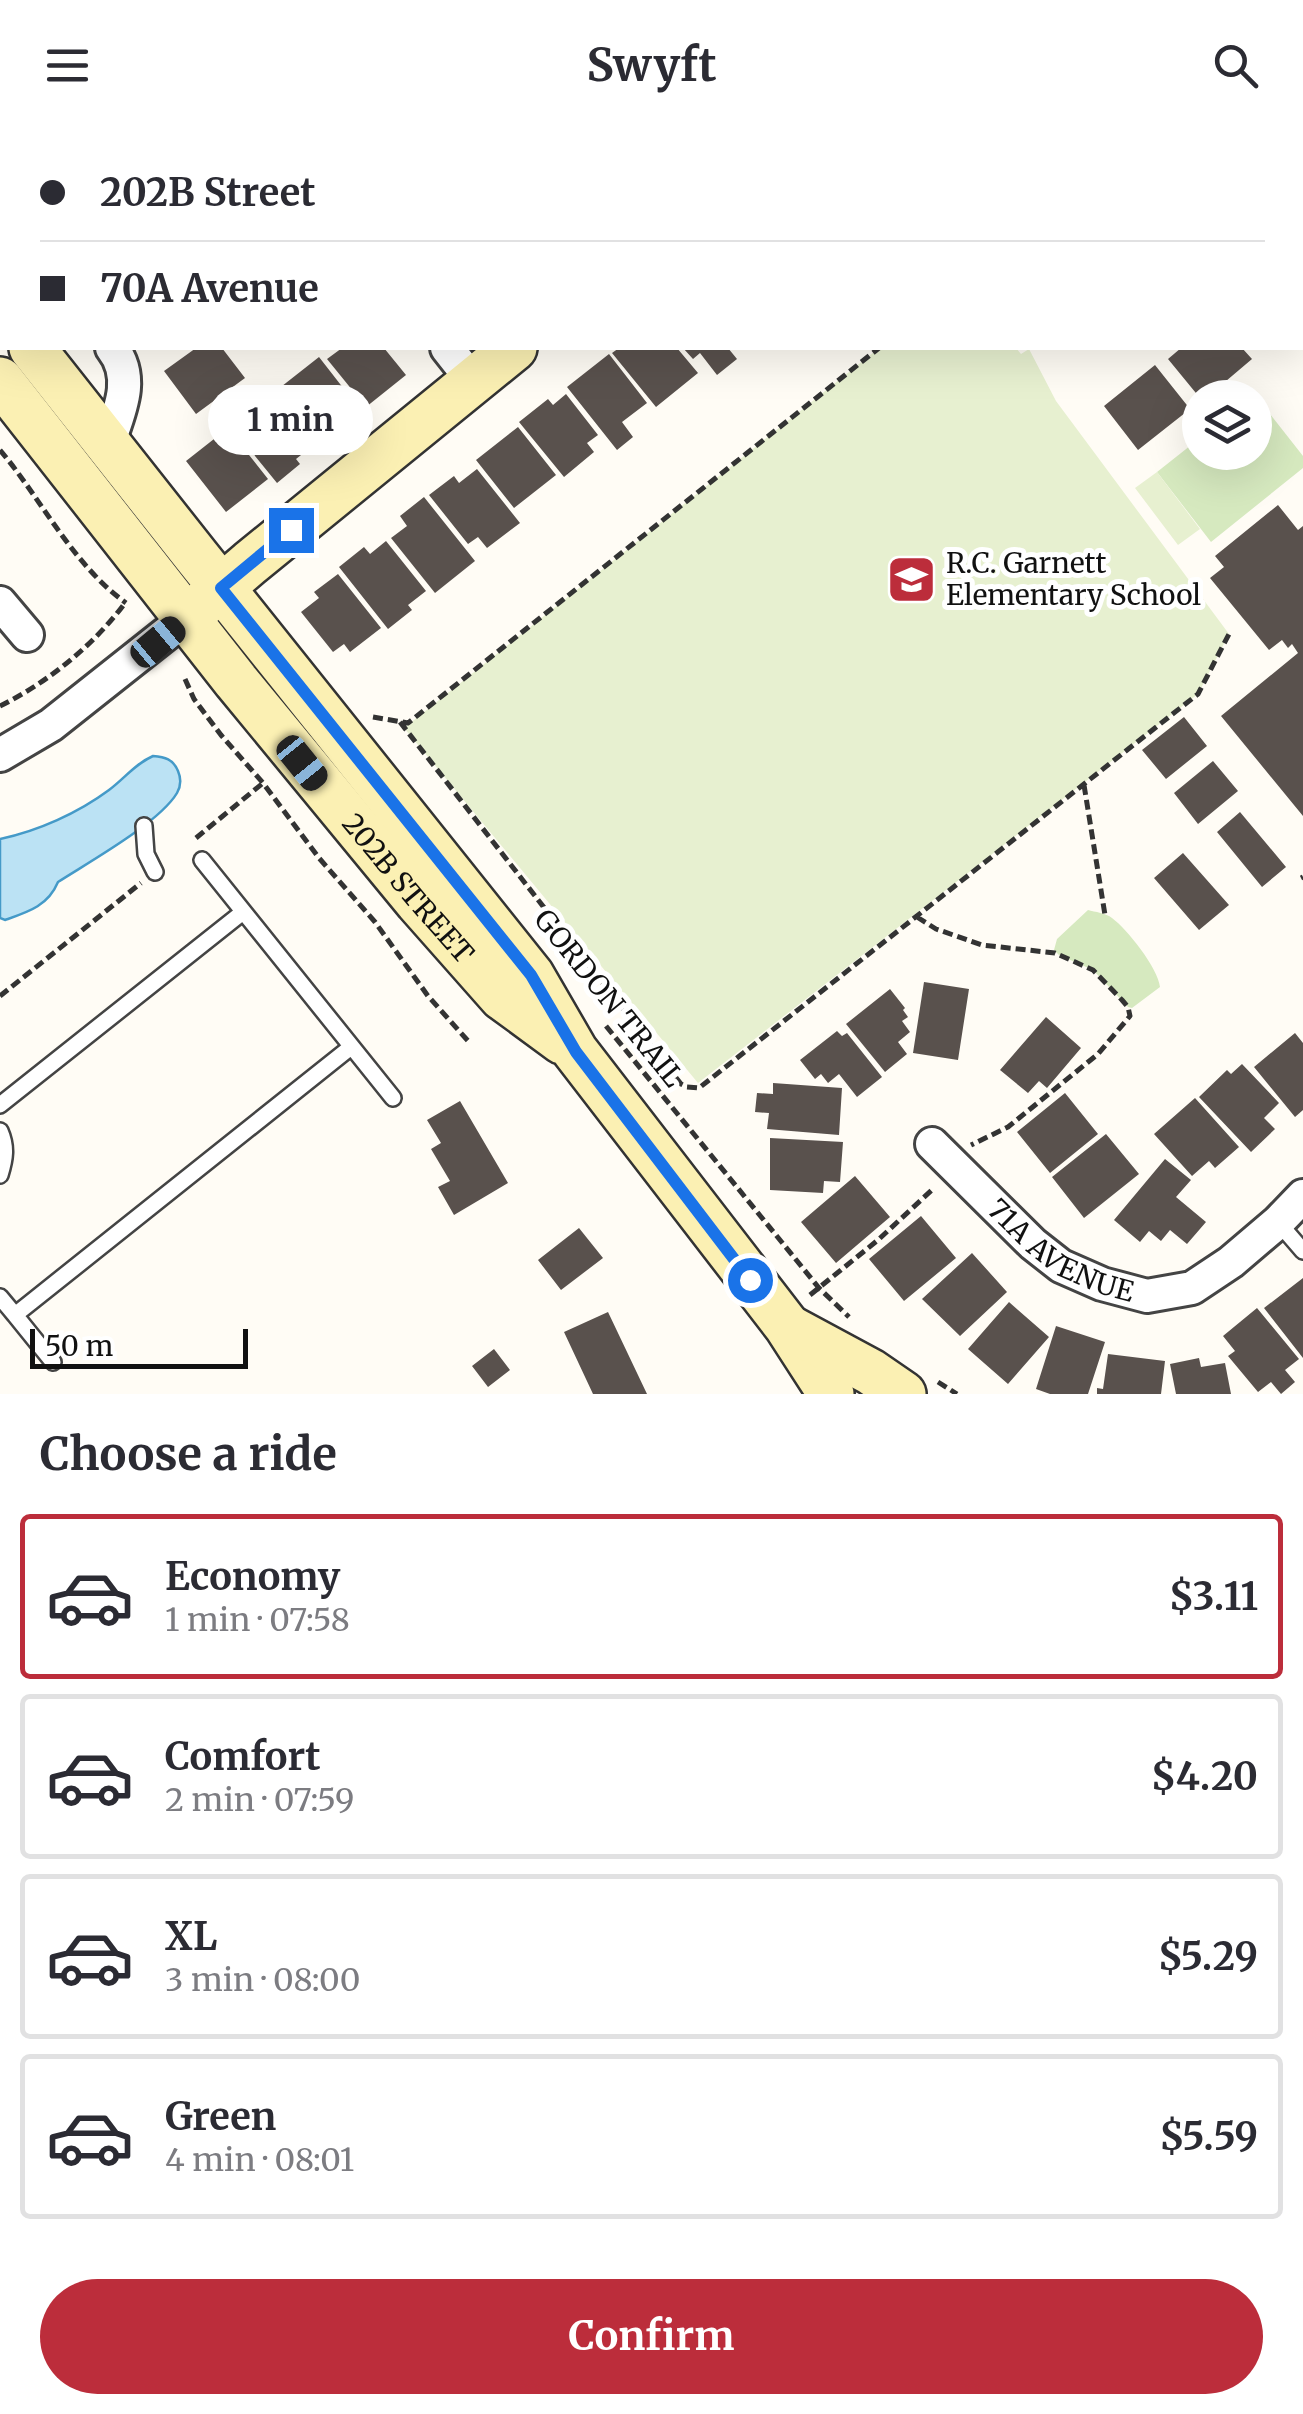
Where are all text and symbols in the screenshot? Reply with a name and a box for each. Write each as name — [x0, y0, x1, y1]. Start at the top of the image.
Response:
text: Swyft — [586, 37, 717, 93]
icon: menu — [40, 38, 95, 93]
icon: search — [1208, 38, 1263, 93]
text: 202B Street — [100, 169, 315, 216]
text: 70A Avenue — [100, 265, 319, 312]
map controls — [1182, 380, 1272, 470]
button: layers — [1182, 380, 1272, 470]
callout: 1 min — [208, 385, 374, 455]
text: 1 min — [247, 400, 334, 440]
route end — [269, 508, 314, 553]
place label: R.C. Garnett Elementary School — [946, 545, 1201, 613]
school or university icon: R.C. Garnett Elementary School — [885, 553, 937, 605]
car — [125, 611, 191, 673]
car — [271, 730, 333, 796]
street label: 202B STREET — [335, 806, 482, 971]
street label: GORDON TRAIL — [526, 902, 692, 1094]
street label: 71A AVENUE — [980, 1191, 1138, 1310]
route start — [728, 1258, 773, 1303]
scale bar — [30, 1324, 248, 1368]
text: 50 m — [45, 1328, 113, 1364]
text: Choose a ride — [40, 1426, 337, 1482]
icon: car — [45, 1552, 135, 1642]
text: Economy — [165, 1553, 340, 1600]
text: $3.11 — [1169, 1573, 1258, 1620]
text: 1 min · 07:58 — [165, 1600, 350, 1640]
icon: car — [45, 1732, 135, 1822]
text: Comfort — [165, 1733, 321, 1780]
text: $4.20 — [1151, 1753, 1258, 1800]
text: 2 min · 07:59 — [165, 1780, 354, 1820]
icon: car — [45, 1912, 135, 2002]
text: XL — [165, 1913, 217, 1960]
text: $5.29 — [1158, 1933, 1258, 1980]
text: 3 min · 08:00 — [165, 1960, 361, 2000]
icon: car — [45, 2092, 135, 2182]
text: Green — [165, 2093, 276, 2140]
text: $5.59 — [1159, 2113, 1258, 2160]
text: 4 min · 08:01 — [165, 2140, 354, 2180]
button: Confirm — [40, 2279, 1263, 2394]

